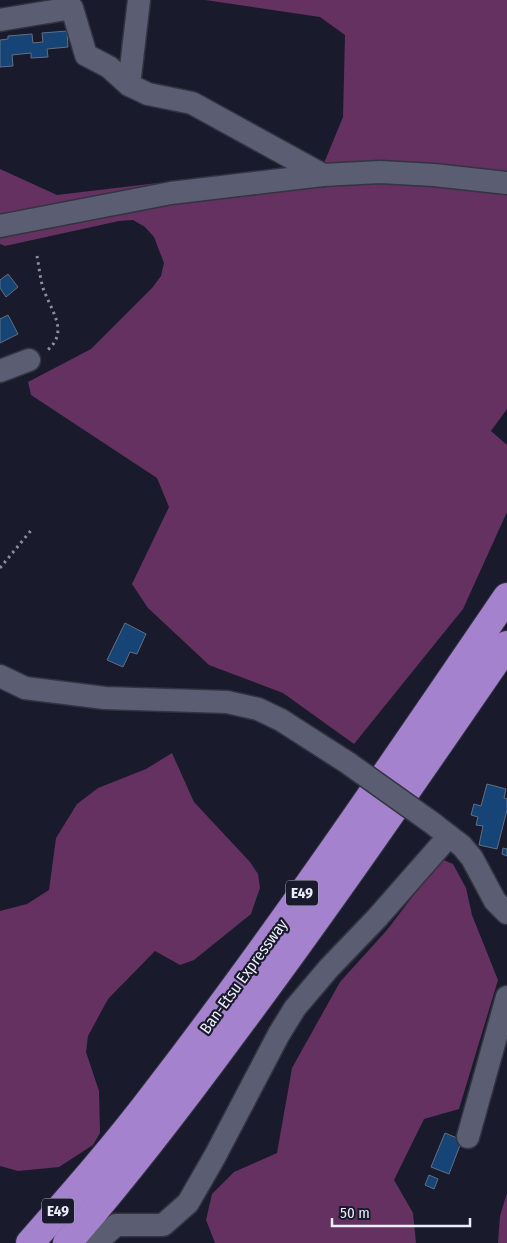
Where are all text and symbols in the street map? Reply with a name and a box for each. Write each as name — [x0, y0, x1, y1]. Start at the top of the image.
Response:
road number: E49 — [286, 880, 318, 906]
street label: Ban-Etsu Expressway — [195, 915, 292, 1037]
scale bar — [332, 1196, 470, 1228]
road number: E49 — [42, 1198, 74, 1224]
text: 50 m — [340, 1204, 370, 1222]

